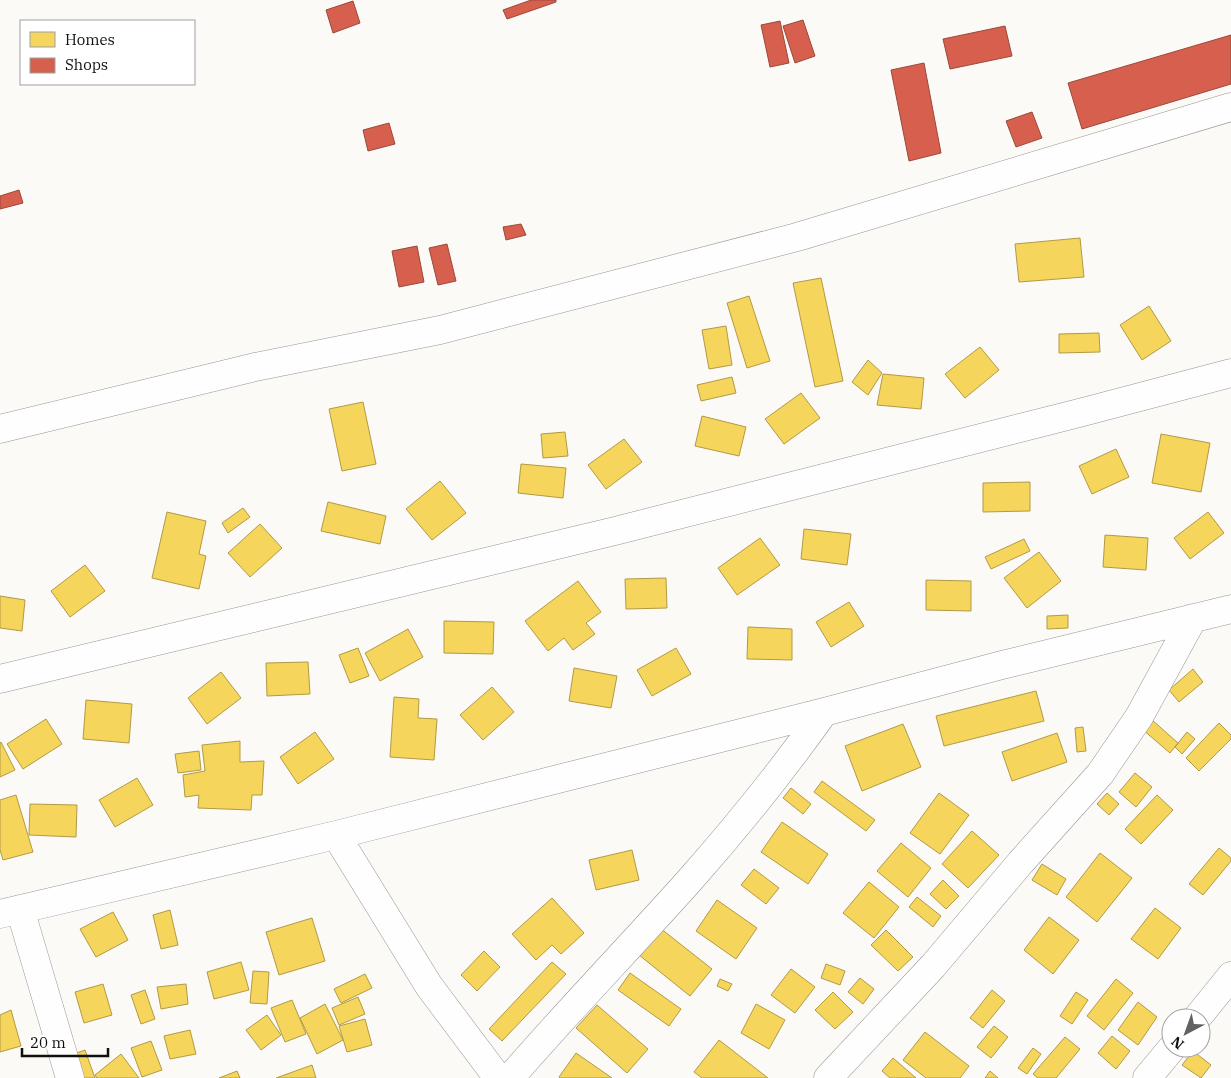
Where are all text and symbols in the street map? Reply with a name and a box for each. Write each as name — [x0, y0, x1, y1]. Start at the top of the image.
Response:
legend — [20, 20, 195, 85]
text: Homes — [65, 30, 115, 49]
text: Shops — [65, 55, 108, 74]
north arrow — [1161, 1008, 1211, 1058]
scale bar — [22, 1026, 109, 1058]
text: N — [1167, 1032, 1188, 1053]
text: 20 m — [30, 1033, 66, 1052]

